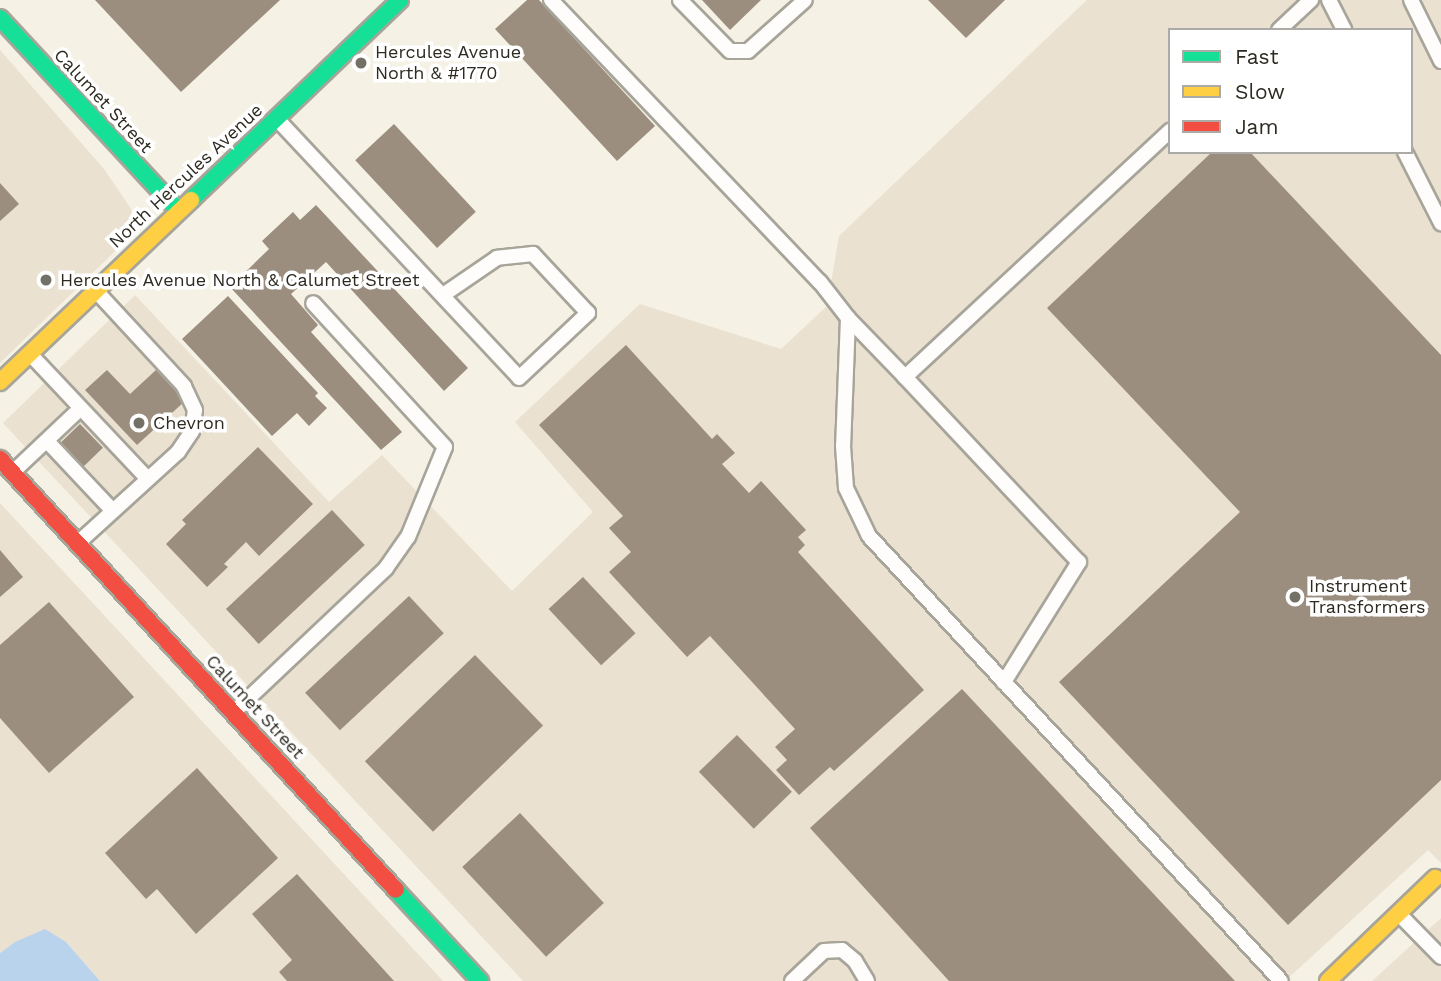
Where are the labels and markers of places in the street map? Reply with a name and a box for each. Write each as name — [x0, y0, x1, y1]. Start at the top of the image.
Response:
place label: Hercules Avenue North & #1770 — [375, 42, 522, 84]
marker: Hercules Avenue North & #1770 — [353, 55, 369, 71]
place label: Hercules Avenue North & Calumet Street — [60, 269, 420, 291]
marker: Hercules Avenue North & Calumet Street — [38, 272, 54, 288]
place label: Chevron — [153, 412, 225, 434]
marker: Chevron — [131, 415, 147, 431]
place label: Instrument Transformers — [1309, 576, 1425, 618]
marker: Instrument Transformers — [1287, 589, 1303, 605]

